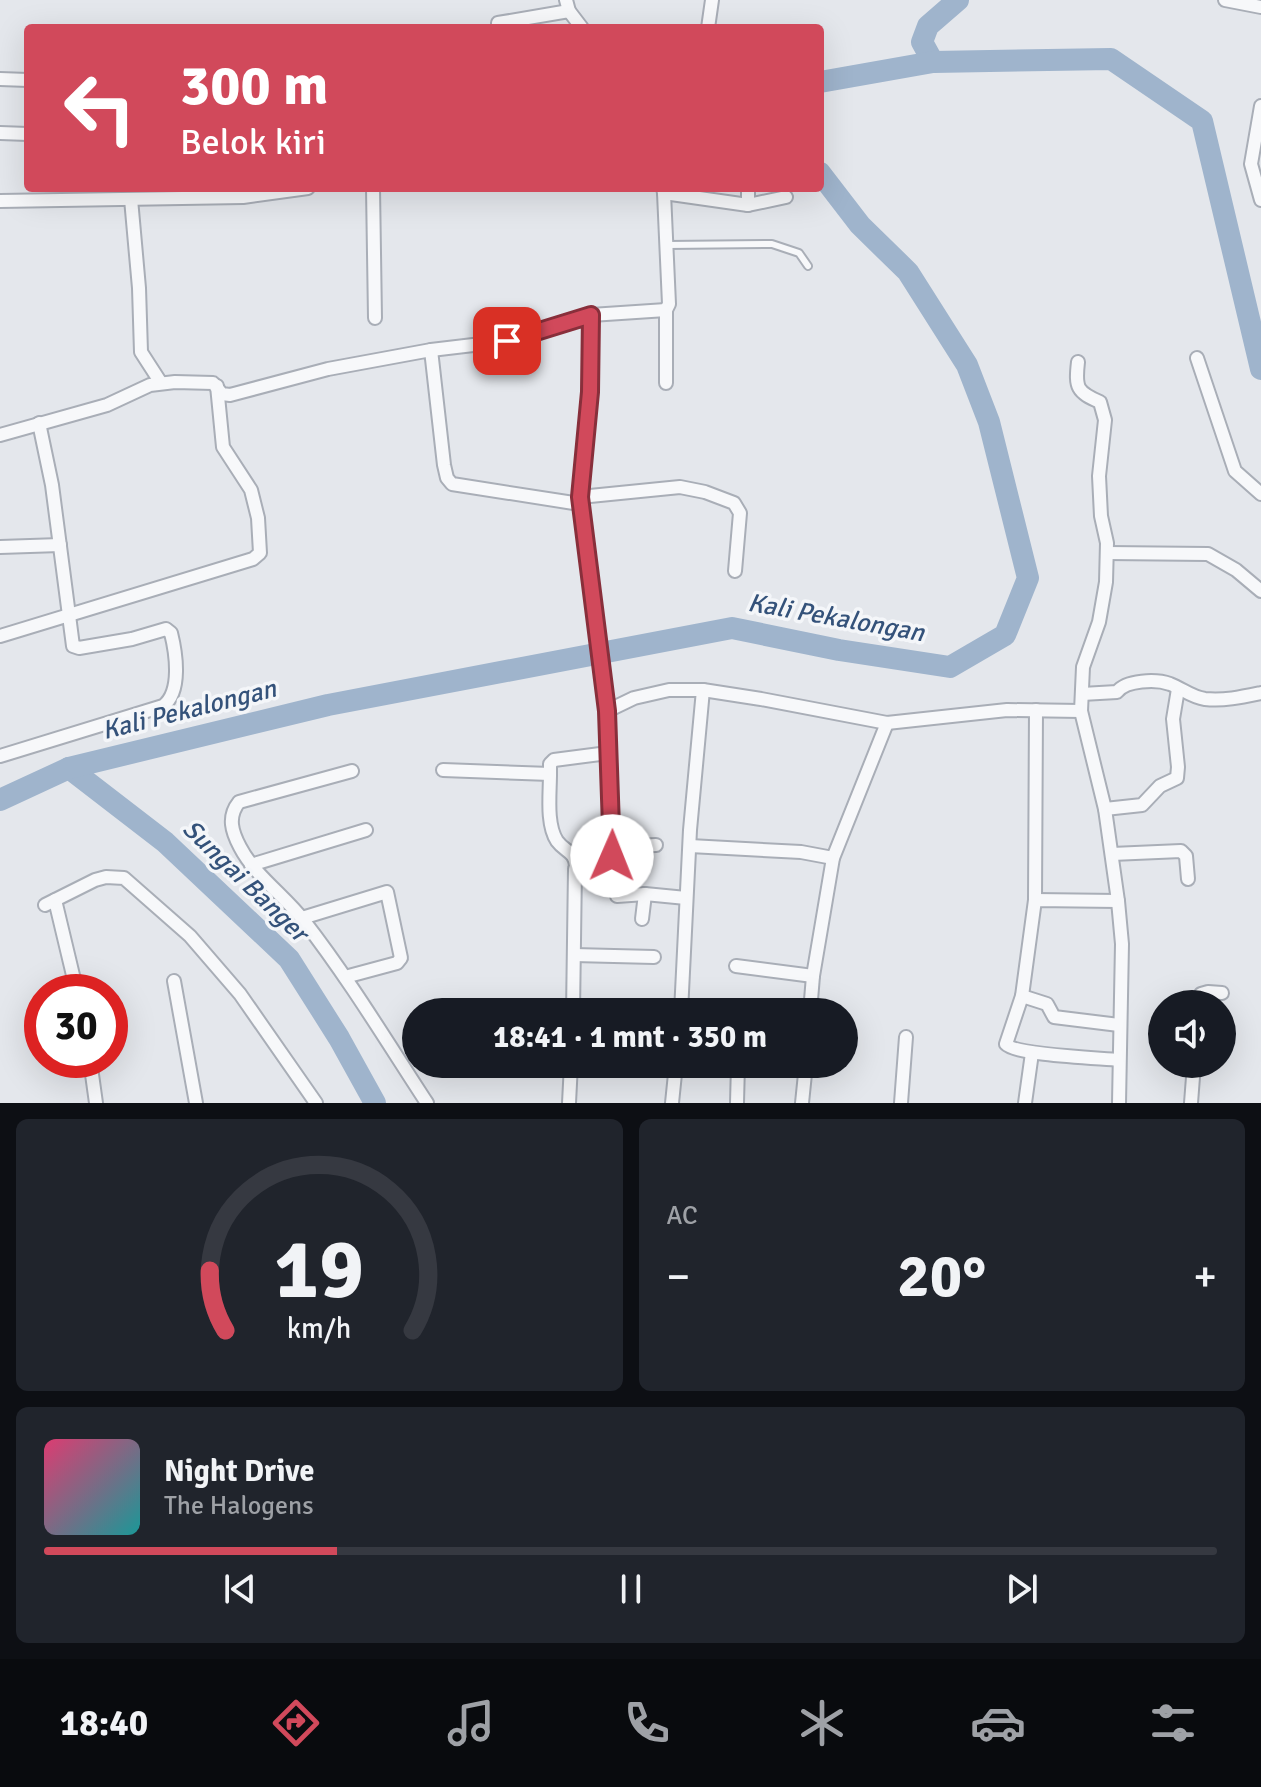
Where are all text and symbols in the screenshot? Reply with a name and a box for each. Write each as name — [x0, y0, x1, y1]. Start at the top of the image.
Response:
text: 300 m — [180, 51, 328, 120]
icon: left — [48, 56, 152, 160]
text: Belok kiri — [180, 120, 326, 165]
pin — [473, 307, 541, 375]
icon: arrive — [485, 319, 529, 363]
water label: Kali Pekalongan — [745, 587, 927, 649]
water label: Kali Pekalongan — [99, 673, 280, 747]
water label: Sungai Banger — [176, 813, 317, 951]
position arrow — [570, 814, 654, 898]
speed limit sign: 30 — [24, 974, 128, 1078]
map controls — [1148, 990, 1236, 1078]
button: sound — [1148, 990, 1236, 1078]
text: 18:41 · 1 mnt · 350 m — [493, 1019, 767, 1056]
text: AC — [667, 1200, 698, 1232]
text: 19 — [274, 1219, 364, 1321]
text: 20° — [897, 1240, 986, 1314]
text: − — [667, 1250, 690, 1304]
text: + — [1193, 1250, 1217, 1304]
text: km/h — [287, 1311, 352, 1346]
text: Night Drive — [164, 1453, 314, 1490]
text: The Halogens — [164, 1490, 314, 1522]
icon: previous — [218, 1567, 262, 1611]
icon: pause — [609, 1567, 653, 1611]
icon: next — [1000, 1567, 1044, 1611]
icon: directions — [268, 1695, 324, 1751]
icon: music — [443, 1695, 499, 1751]
icon: phone — [619, 1695, 675, 1751]
icon: climate — [794, 1695, 850, 1751]
icon: car — [970, 1695, 1026, 1751]
icon: filters — [1145, 1695, 1201, 1751]
text: 18:40 — [60, 1701, 148, 1746]

